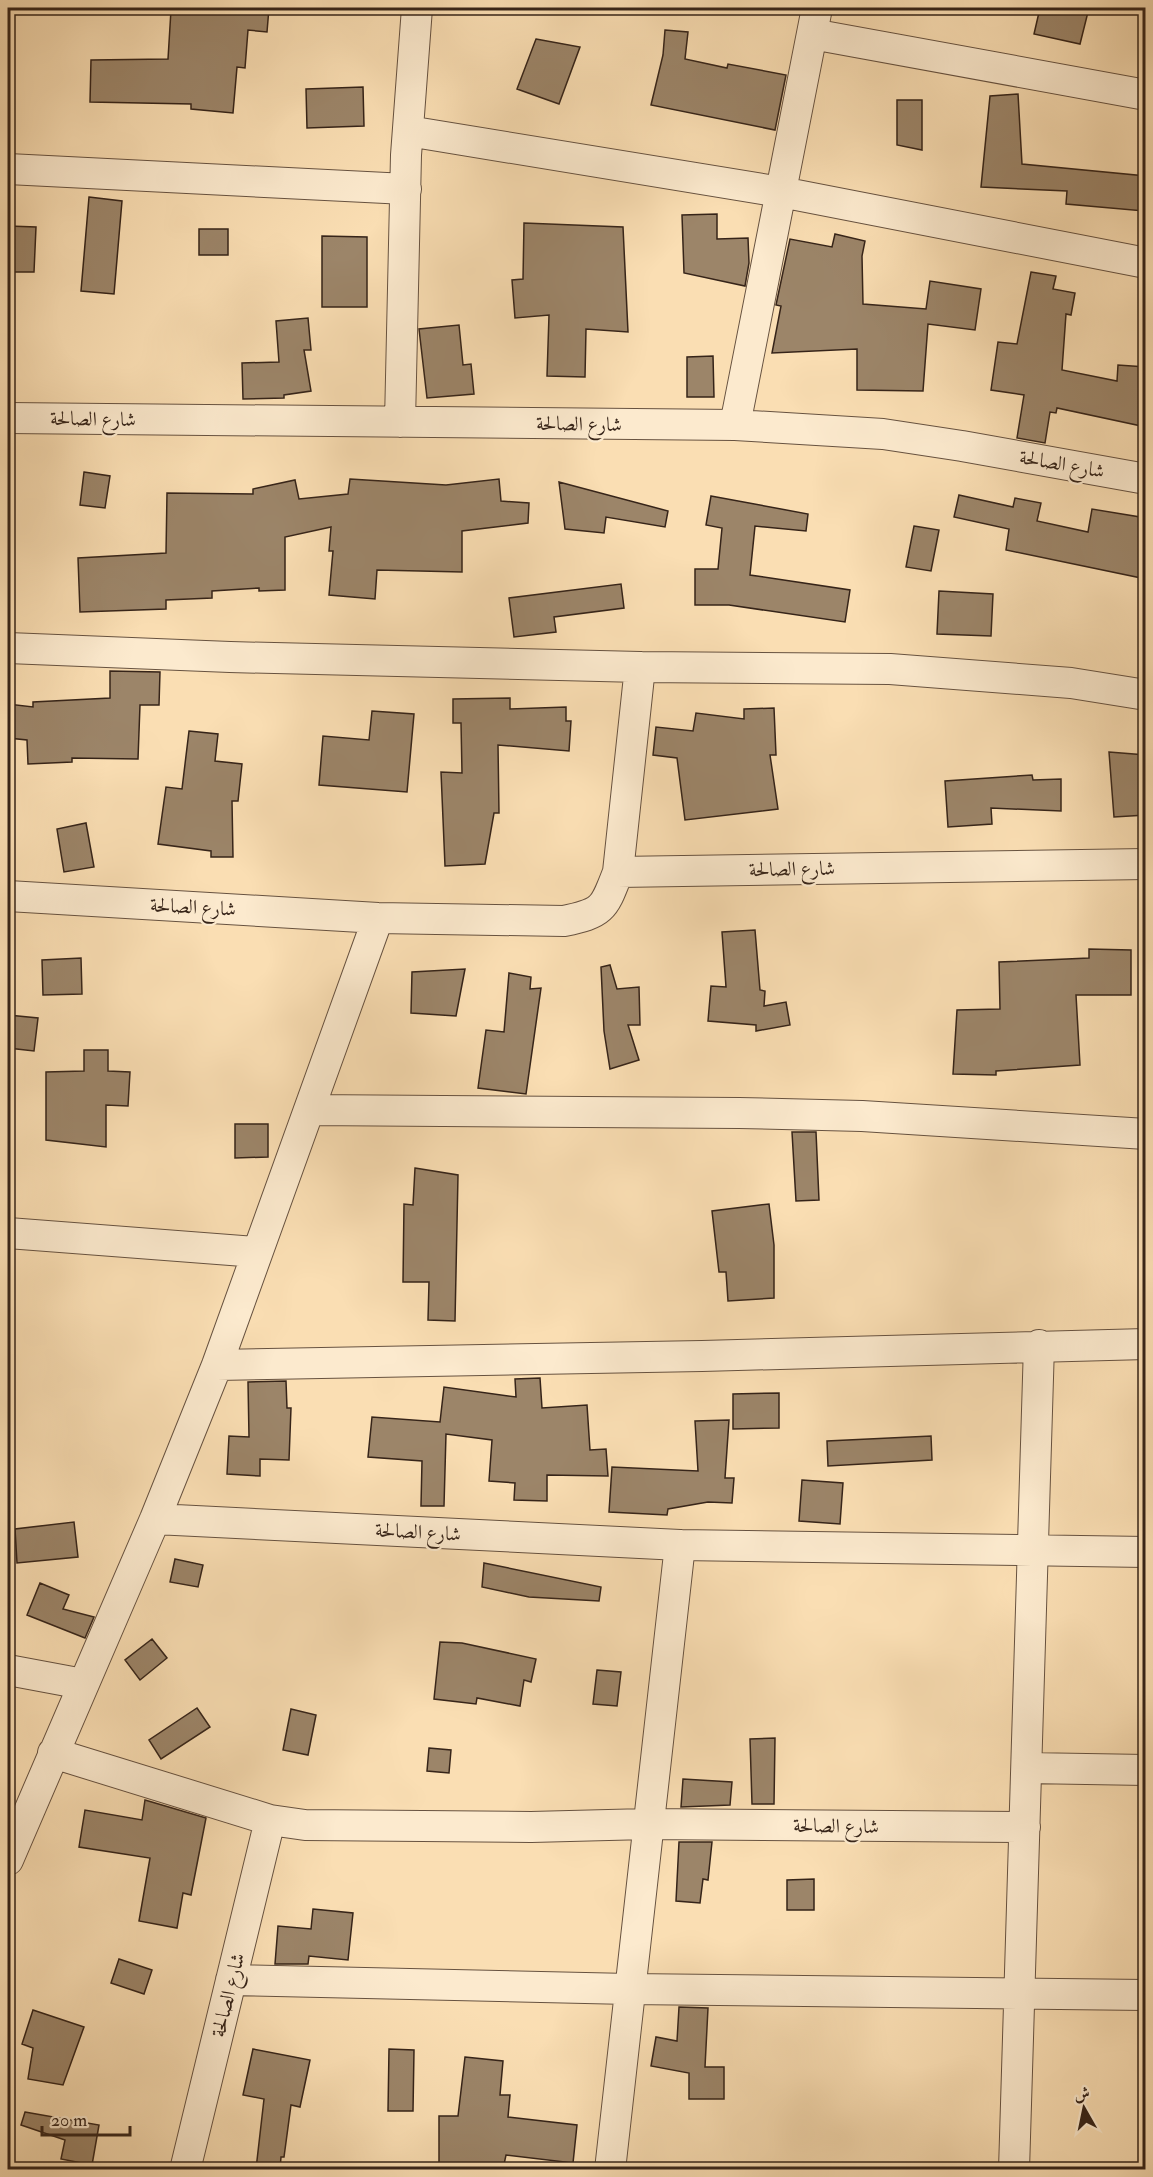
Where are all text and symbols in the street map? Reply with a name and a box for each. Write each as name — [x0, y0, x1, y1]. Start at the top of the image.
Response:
street label: شارع الصالحة — [50, 406, 136, 437]
street label: شارع الصالحة — [536, 411, 622, 442]
street label: شارع الصالحة — [1017, 444, 1107, 489]
street label: شارع الصالحة — [749, 856, 835, 887]
street label: شارع الصالحة — [149, 892, 237, 927]
street label: شارع الصالحة — [374, 1517, 462, 1552]
street label: شارع الصالحة — [793, 1813, 879, 1844]
street label: شارع الصالحة — [205, 1950, 255, 2041]
north arrow — [1054, 2078, 1114, 2138]
text: ش — [1072, 2083, 1091, 2105]
scale bar — [42, 2099, 130, 2137]
text: 20 m — [51, 2109, 87, 2132]

